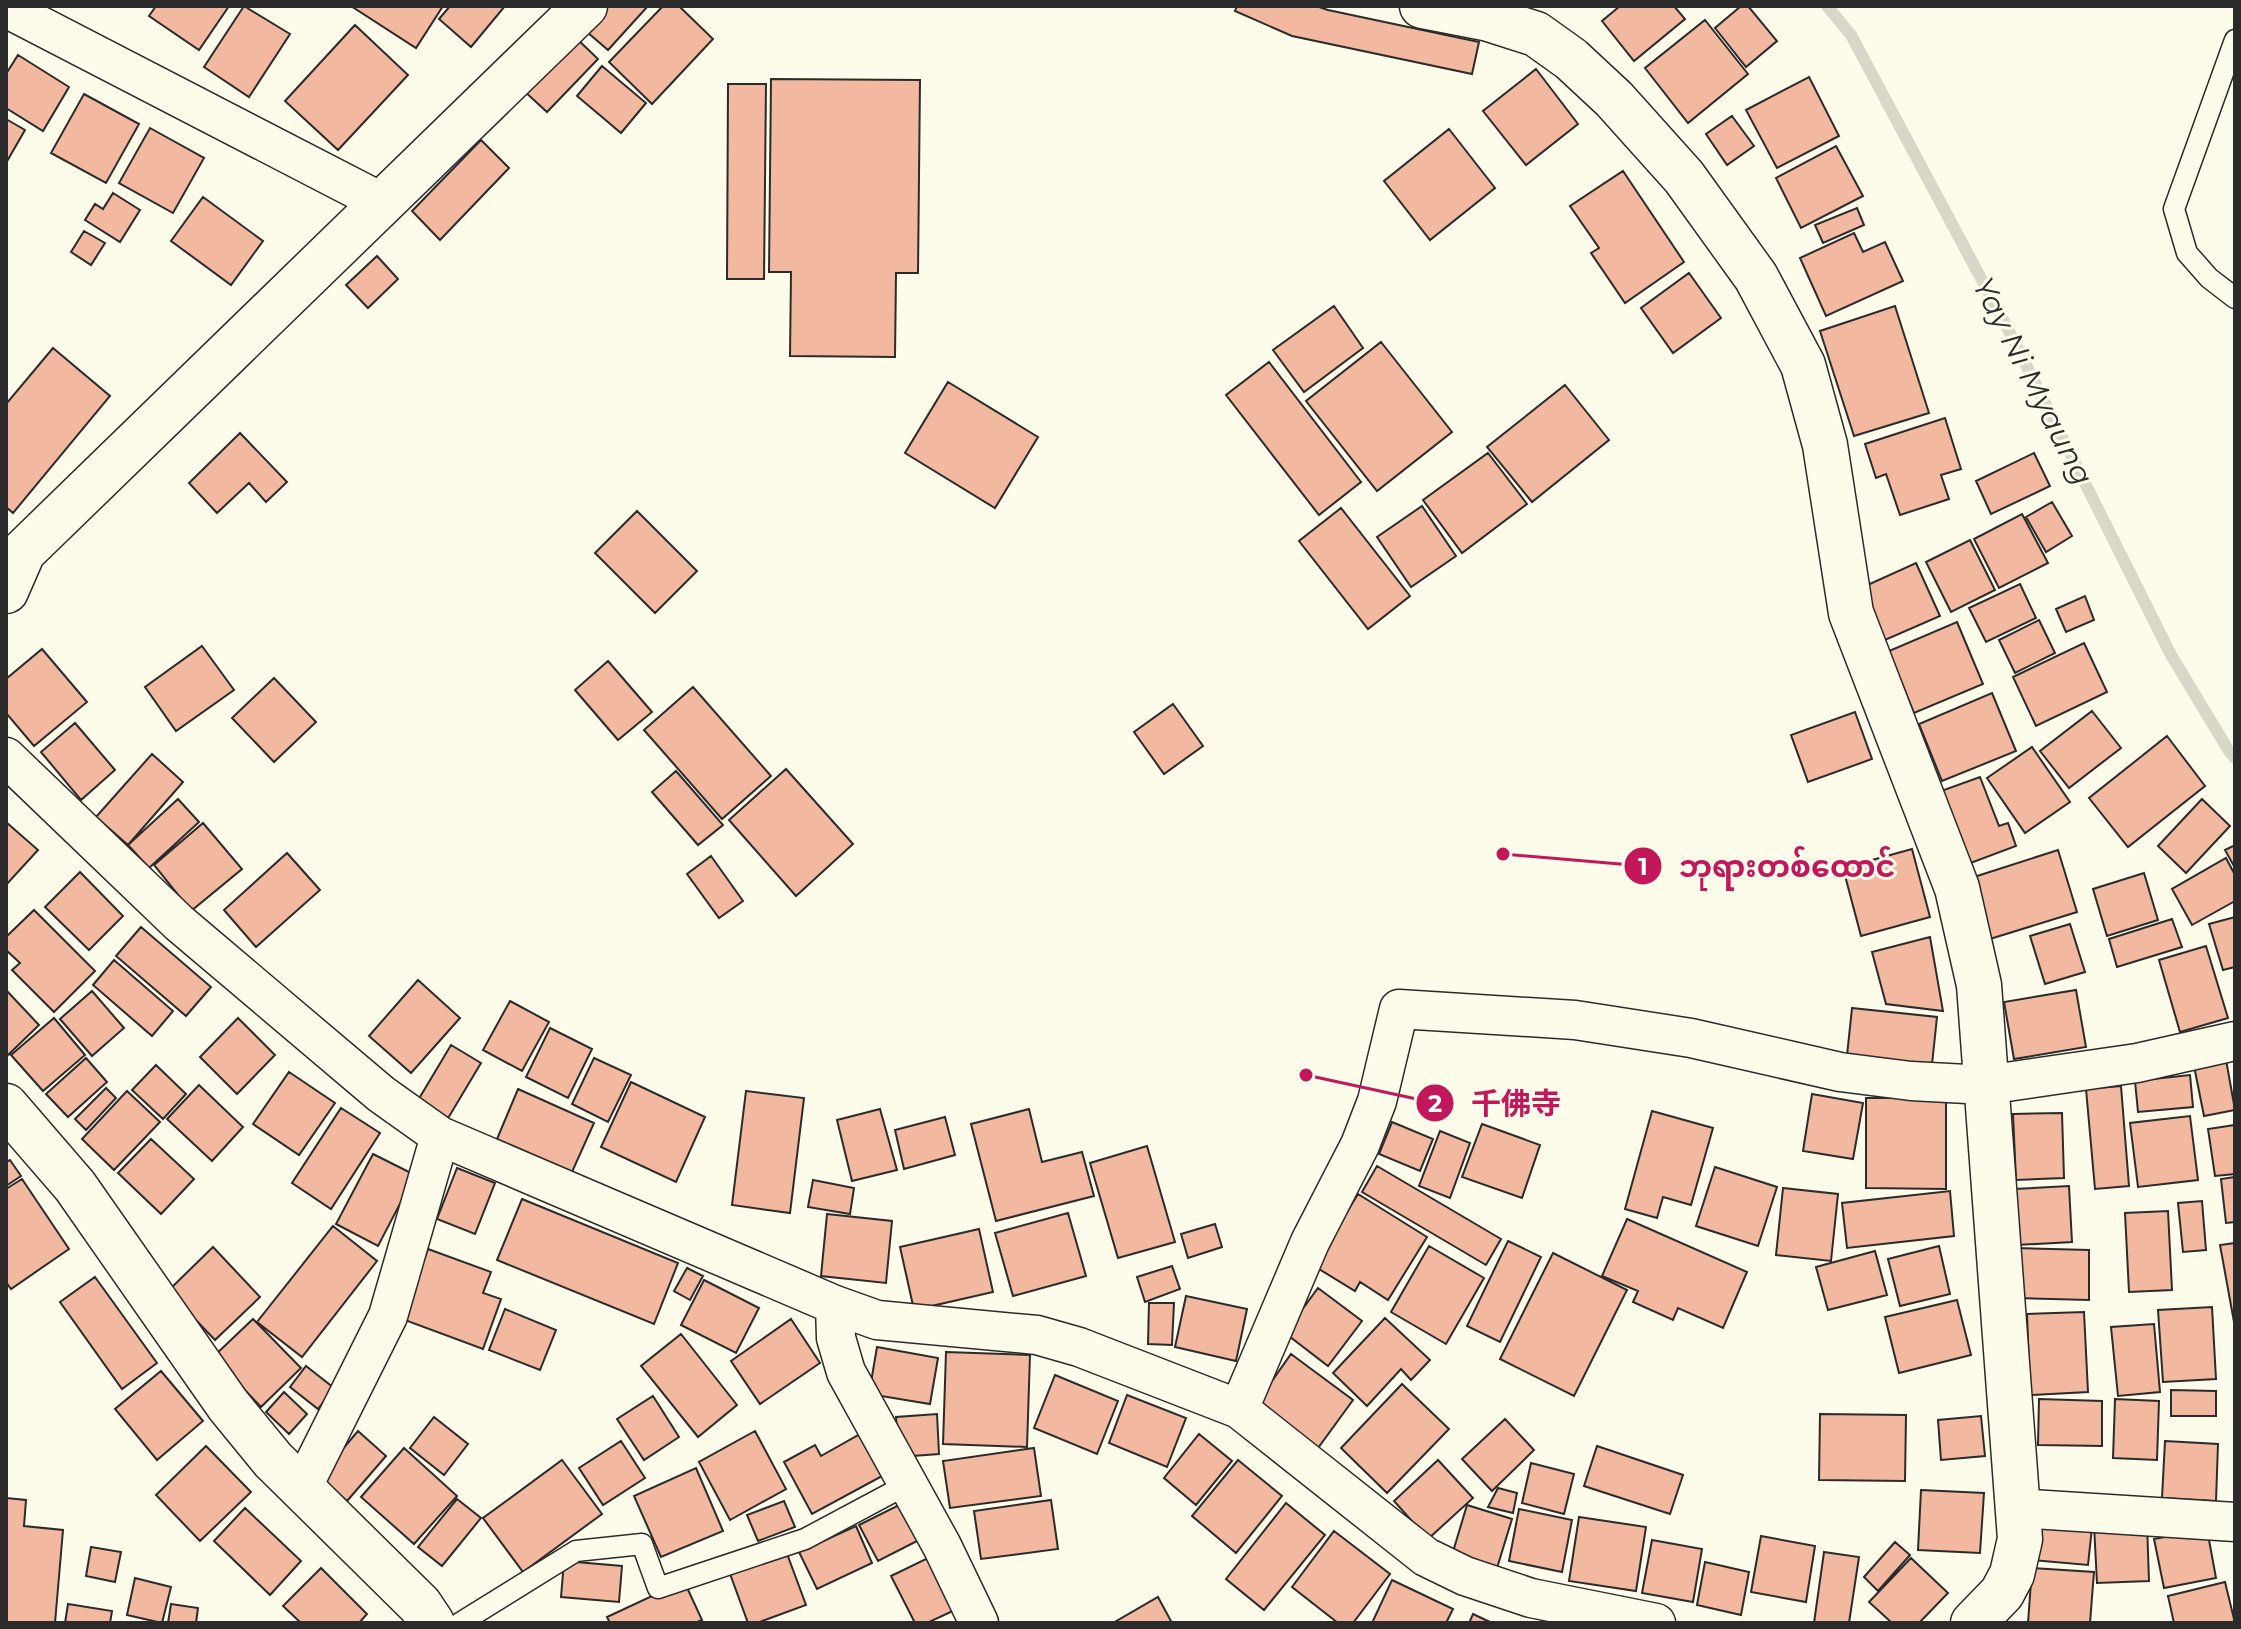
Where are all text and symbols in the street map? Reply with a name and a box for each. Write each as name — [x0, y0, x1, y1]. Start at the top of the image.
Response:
water label: Yay Ni Myaung — [1965, 271, 2101, 491]
callout: ဘုရားတစ်ထောင် — [1623, 839, 1911, 893]
text: ဘုရားတစ်ထောင် — [1679, 846, 1895, 891]
text: 1 — [1638, 852, 1648, 881]
callout: 千佛寺 — [1415, 1076, 1577, 1130]
text: 千佛寺 — [1471, 1085, 1561, 1122]
text: 2 — [1428, 1089, 1442, 1118]

